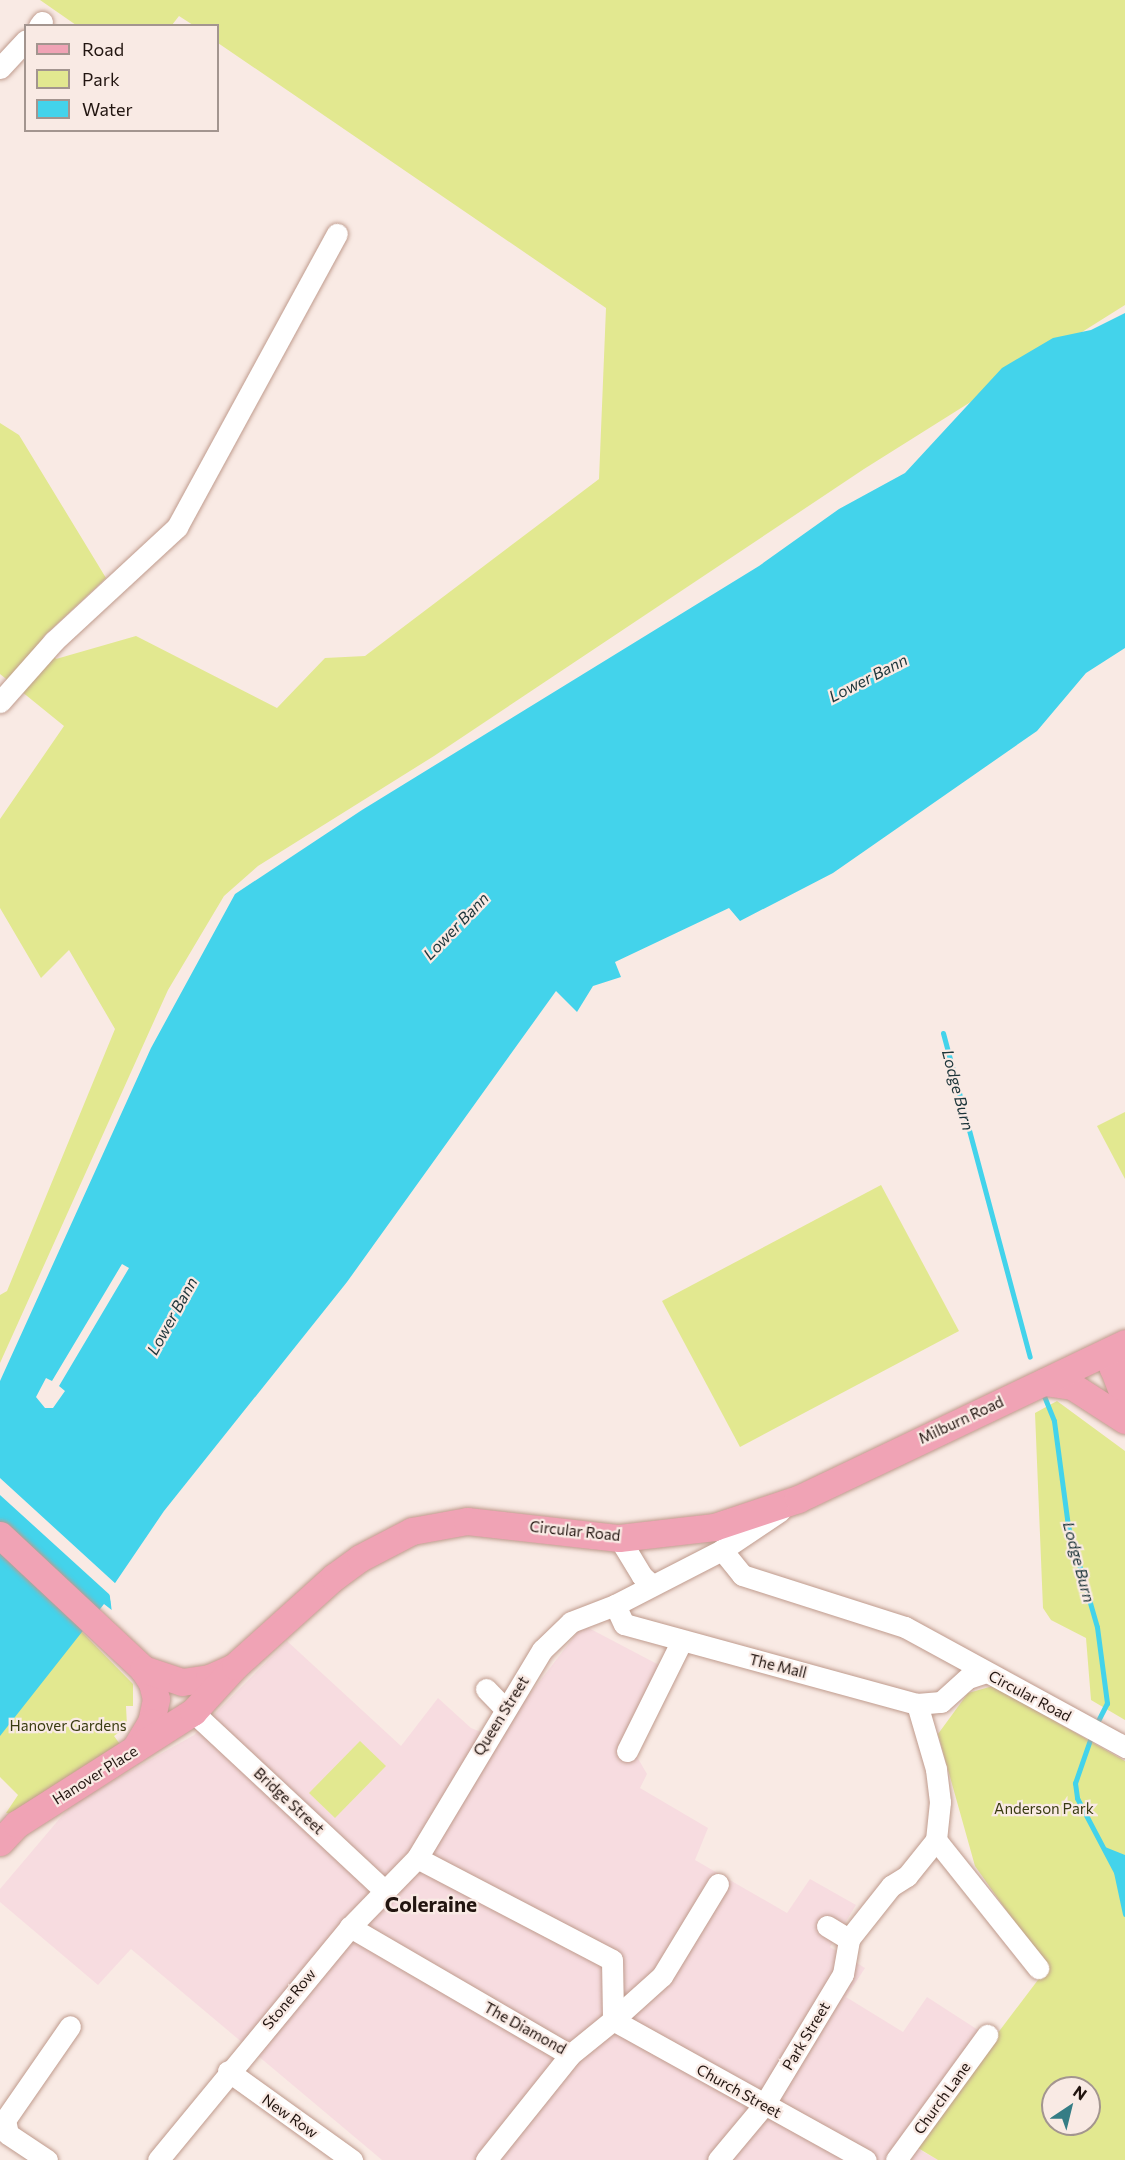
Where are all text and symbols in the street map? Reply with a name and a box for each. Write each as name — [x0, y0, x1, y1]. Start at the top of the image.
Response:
legend — [24, 24, 219, 132]
text: Road — [82, 38, 124, 60]
text: Park — [82, 68, 120, 90]
text: Water — [82, 98, 133, 120]
water label: Lower Bann — [825, 650, 911, 706]
water label: Lower Bann — [419, 888, 493, 964]
water label: Lodge Burn — [938, 1048, 978, 1132]
water label: Lower Bann — [143, 1274, 201, 1358]
street label: Milburn Road — [916, 1392, 1006, 1448]
street label: Circular Road — [529, 1517, 621, 1545]
water label: Lodge Burn — [1059, 1520, 1099, 1604]
street label: The Mall — [747, 1650, 809, 1682]
street label: Circular Road — [986, 1667, 1074, 1725]
street label: Queen Street — [469, 1673, 533, 1759]
park label: Hanover Gardens — [9, 1717, 127, 1735]
street label: Hanover Place — [49, 1742, 141, 1808]
street label: Bridge Street — [250, 1764, 328, 1838]
park label: Anderson Park — [994, 1800, 1094, 1818]
district label: Coleraine — [385, 1891, 477, 1917]
street label: Stone Row — [259, 1965, 319, 2033]
street label: The Diamond — [481, 1998, 569, 2058]
street label: Park Street — [779, 1999, 833, 2073]
street label: Church Lane — [910, 2058, 974, 2138]
street label: Church Street — [693, 2060, 785, 2122]
north arrow — [1041, 2076, 1101, 2136]
text: N — [1070, 2081, 1091, 2104]
street label: New Row — [259, 2090, 321, 2142]

